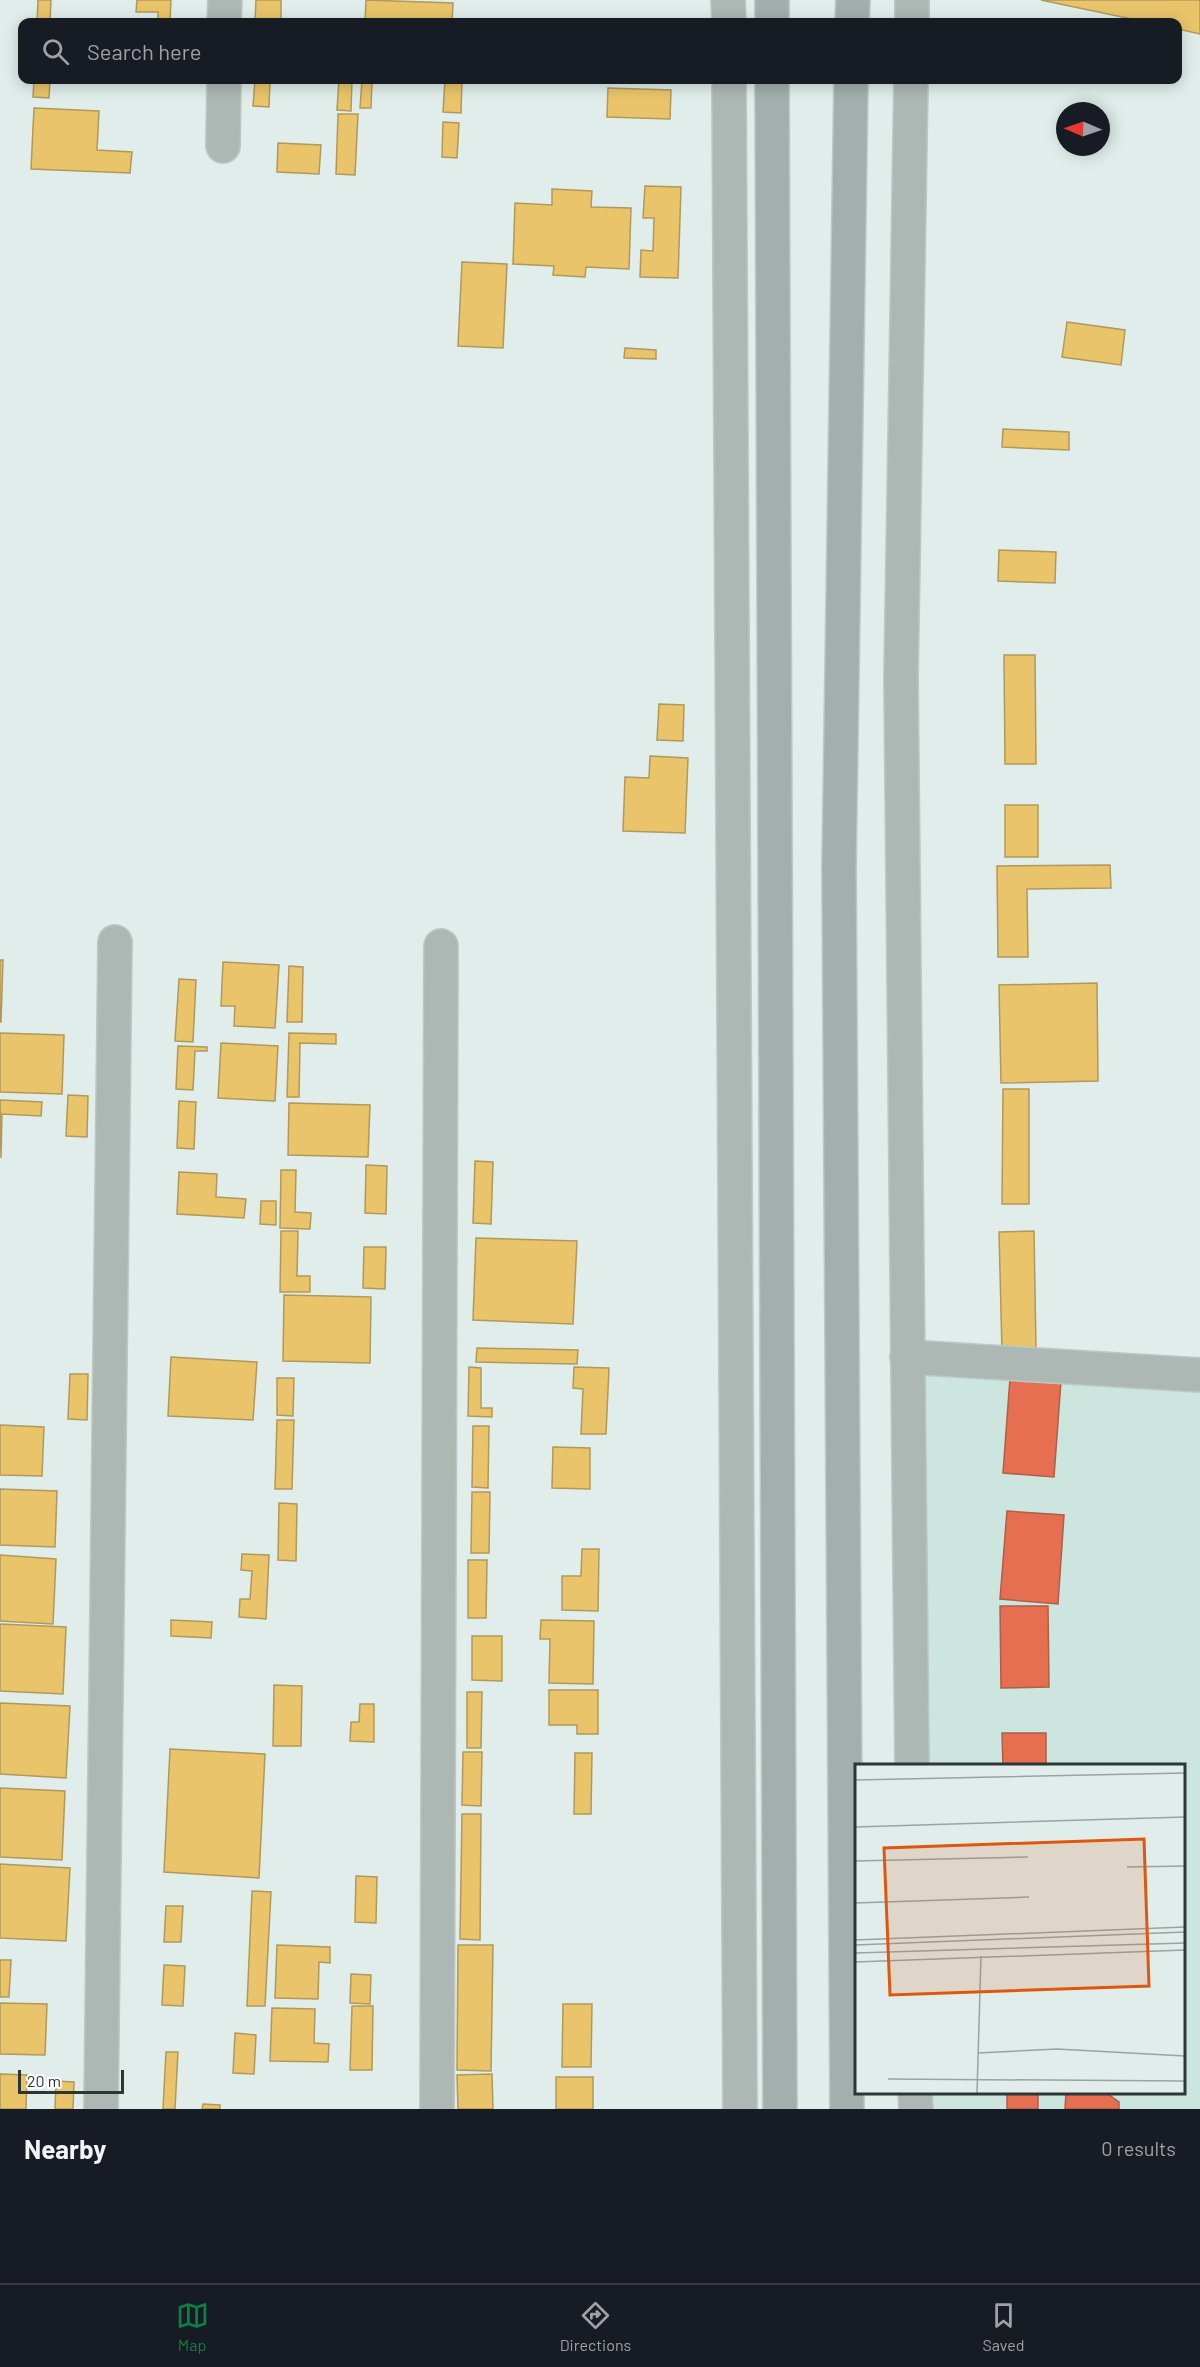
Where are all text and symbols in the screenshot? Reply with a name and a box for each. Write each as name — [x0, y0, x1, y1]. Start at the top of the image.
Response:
search box — [18, 18, 1182, 84]
icon: search — [39, 35, 72, 68]
text: Search here — [87, 38, 201, 64]
north arrow — [1056, 102, 1110, 156]
inset map — [855, 1764, 1185, 2094]
scale bar — [18, 2067, 124, 2094]
text: 20 m — [27, 2071, 61, 2090]
text: Nearby — [24, 2133, 106, 2164]
text: 0 results — [1101, 2136, 1176, 2160]
tab: Map — [176, 2299, 209, 2354]
tab: Directions — [560, 2299, 631, 2354]
tab: Saved — [982, 2299, 1024, 2354]

